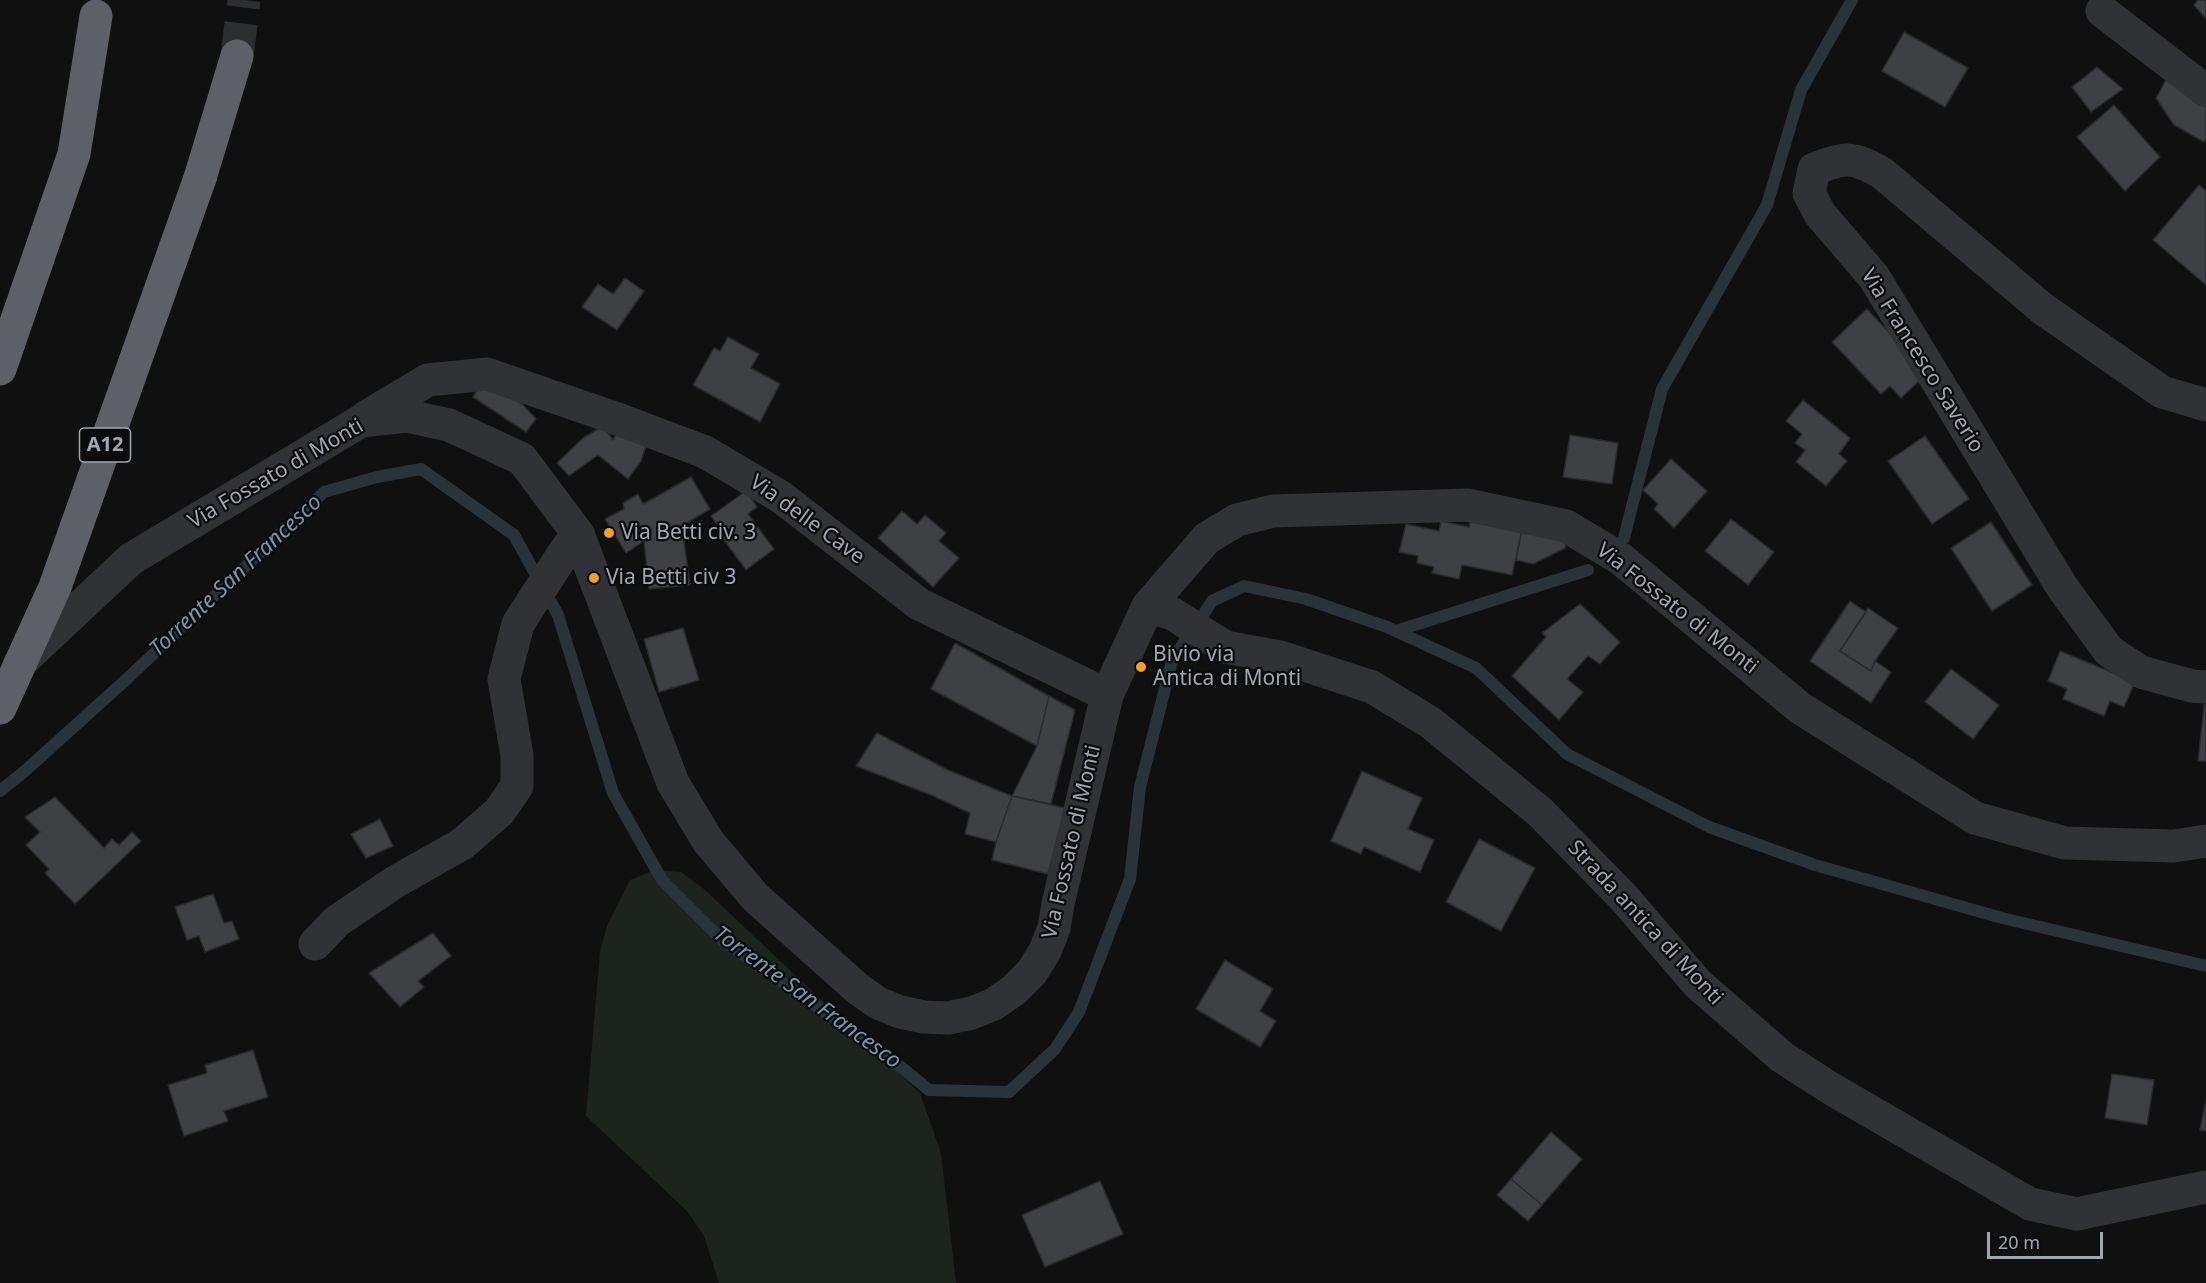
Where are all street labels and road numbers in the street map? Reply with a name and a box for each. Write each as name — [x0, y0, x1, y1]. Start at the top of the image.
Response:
street label: Via Francesco Saverio — [1855, 264, 1989, 458]
street label: Via Fossato di Monti — [184, 414, 368, 534]
road number: A12 — [80, 428, 130, 462]
street label: Via delle Cave — [745, 470, 869, 570]
street label: Via Fossato di Monti — [1591, 538, 1763, 680]
street label: Via Fossato di Monti — [1037, 743, 1107, 941]
street label: Strada antica di Monti — [1562, 835, 1728, 1011]

